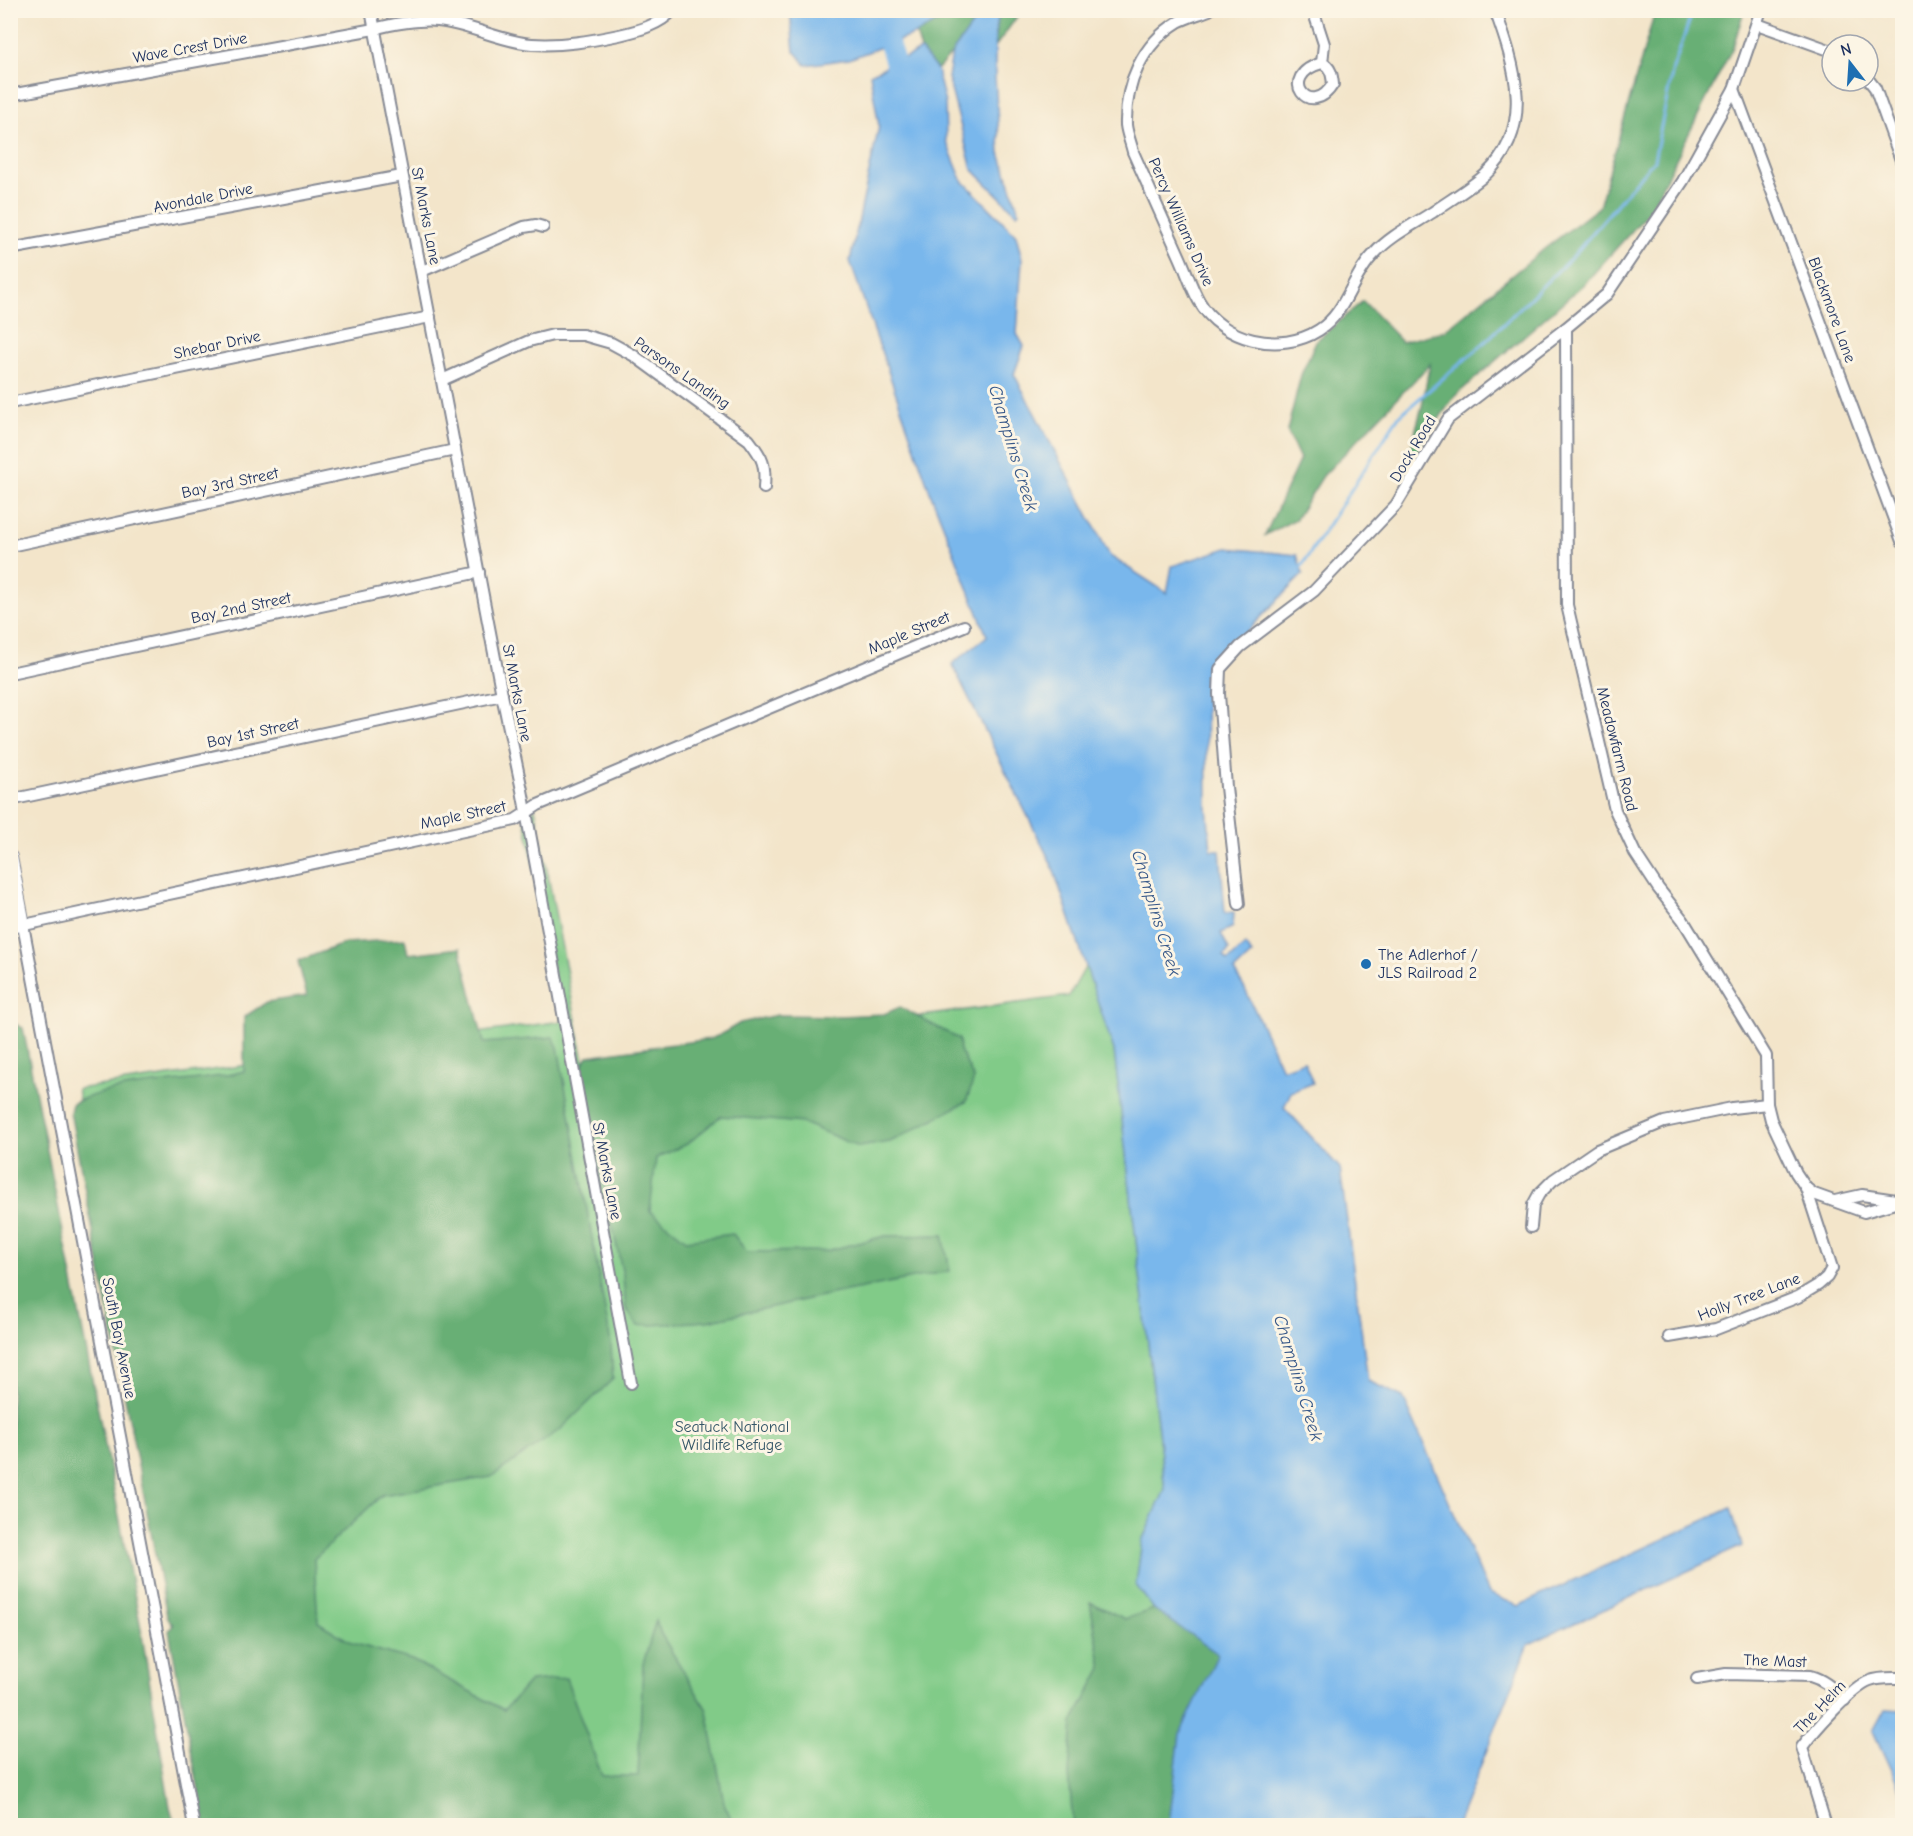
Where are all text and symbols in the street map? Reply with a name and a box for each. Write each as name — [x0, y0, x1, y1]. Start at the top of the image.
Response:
street label: Wave Crest Drive — [131, 29, 249, 67]
north arrow — [1820, 33, 1880, 93]
text: N — [1838, 39, 1854, 60]
street label: Percy Williams Drive — [1145, 155, 1217, 289]
street label: St Marks Lane — [408, 166, 444, 266]
street label: Avondale Drive — [152, 180, 254, 216]
street label: Blackmore Lane — [1805, 255, 1859, 365]
street label: Shebar Drive — [172, 327, 262, 363]
street label: Parsons Landing — [631, 333, 733, 413]
water label: Champlins Creek — [984, 383, 1042, 514]
street label: Dock Road — [1386, 413, 1440, 485]
street label: Bay 3rd Street — [180, 464, 280, 502]
street label: Bay 2nd Street — [189, 589, 293, 627]
street label: Maple Street — [865, 608, 953, 658]
street label: St Marks Lane — [499, 643, 535, 743]
street label: Meadowfarm Road — [1593, 685, 1641, 813]
street label: Bay 1st Street — [205, 714, 301, 752]
street label: Maple Street — [419, 797, 508, 833]
water label: Champlins Creek — [1127, 848, 1185, 979]
place label: The Adlerhof / JLS Railroad 2 — [1378, 946, 1478, 982]
marker: The Adlerhof / JLS Railroad 2 — [1359, 957, 1373, 971]
street label: St Marks Lane — [589, 1121, 625, 1221]
street label: Holly Tree Lane — [1695, 1269, 1803, 1325]
street label: South Bay Avenue — [98, 1276, 140, 1400]
water label: Champlins Creek — [1269, 1313, 1327, 1444]
park label: Seatuck National Wildlife Refuge — [675, 1418, 789, 1454]
street label: The Mast — [1743, 1651, 1807, 1671]
street label: The Helm — [1790, 1677, 1850, 1737]

